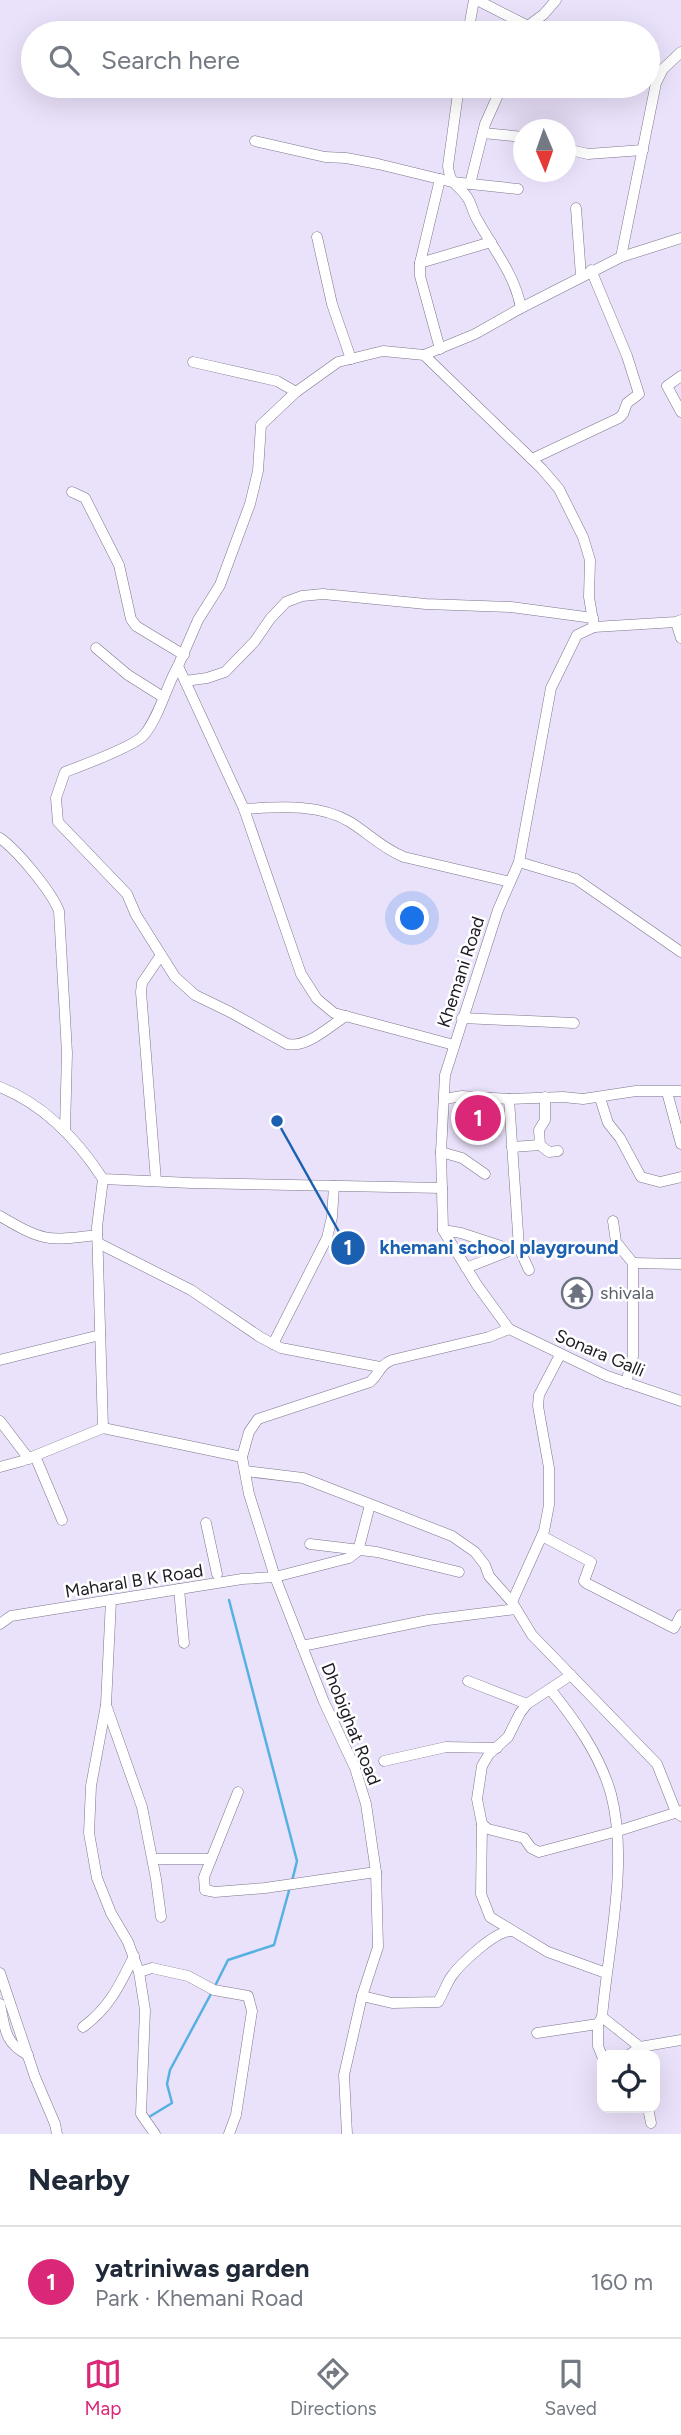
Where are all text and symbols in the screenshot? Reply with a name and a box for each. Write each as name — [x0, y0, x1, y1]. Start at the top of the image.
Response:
search box — [21, 21, 660, 98]
icon: search — [45, 41, 83, 79]
text: Search here — [101, 44, 240, 76]
north arrow — [513, 119, 576, 182]
your location — [395, 901, 429, 935]
street label: Khemani Road — [433, 914, 489, 1030]
pin: 1 — [455, 1092, 501, 1144]
callout: khemani school playground — [331, 1228, 633, 1268]
text: 1 — [344, 1235, 352, 1260]
text: khemani school playground — [379, 1236, 619, 1259]
temple icon: shivala — [560, 1276, 594, 1310]
place label: shivala — [600, 1282, 654, 1304]
street label: Sonara Galli — [552, 1324, 648, 1382]
street label: Maharal B K Road — [63, 1559, 205, 1603]
street label: Dhobighat Road — [316, 1660, 386, 1788]
map controls — [597, 2050, 660, 2113]
button: locate — [597, 2050, 660, 2113]
text: Nearby — [28, 2161, 130, 2198]
text: yatriniwas garden — [95, 2252, 310, 2284]
text: 1 — [46, 2268, 56, 2296]
text: 160 m — [590, 2268, 653, 2296]
text: Park · Khemani Road — [95, 2284, 303, 2312]
tab: Map — [84, 2355, 122, 2420]
tab: Directions — [290, 2355, 377, 2420]
tab: Saved — [545, 2355, 597, 2420]

